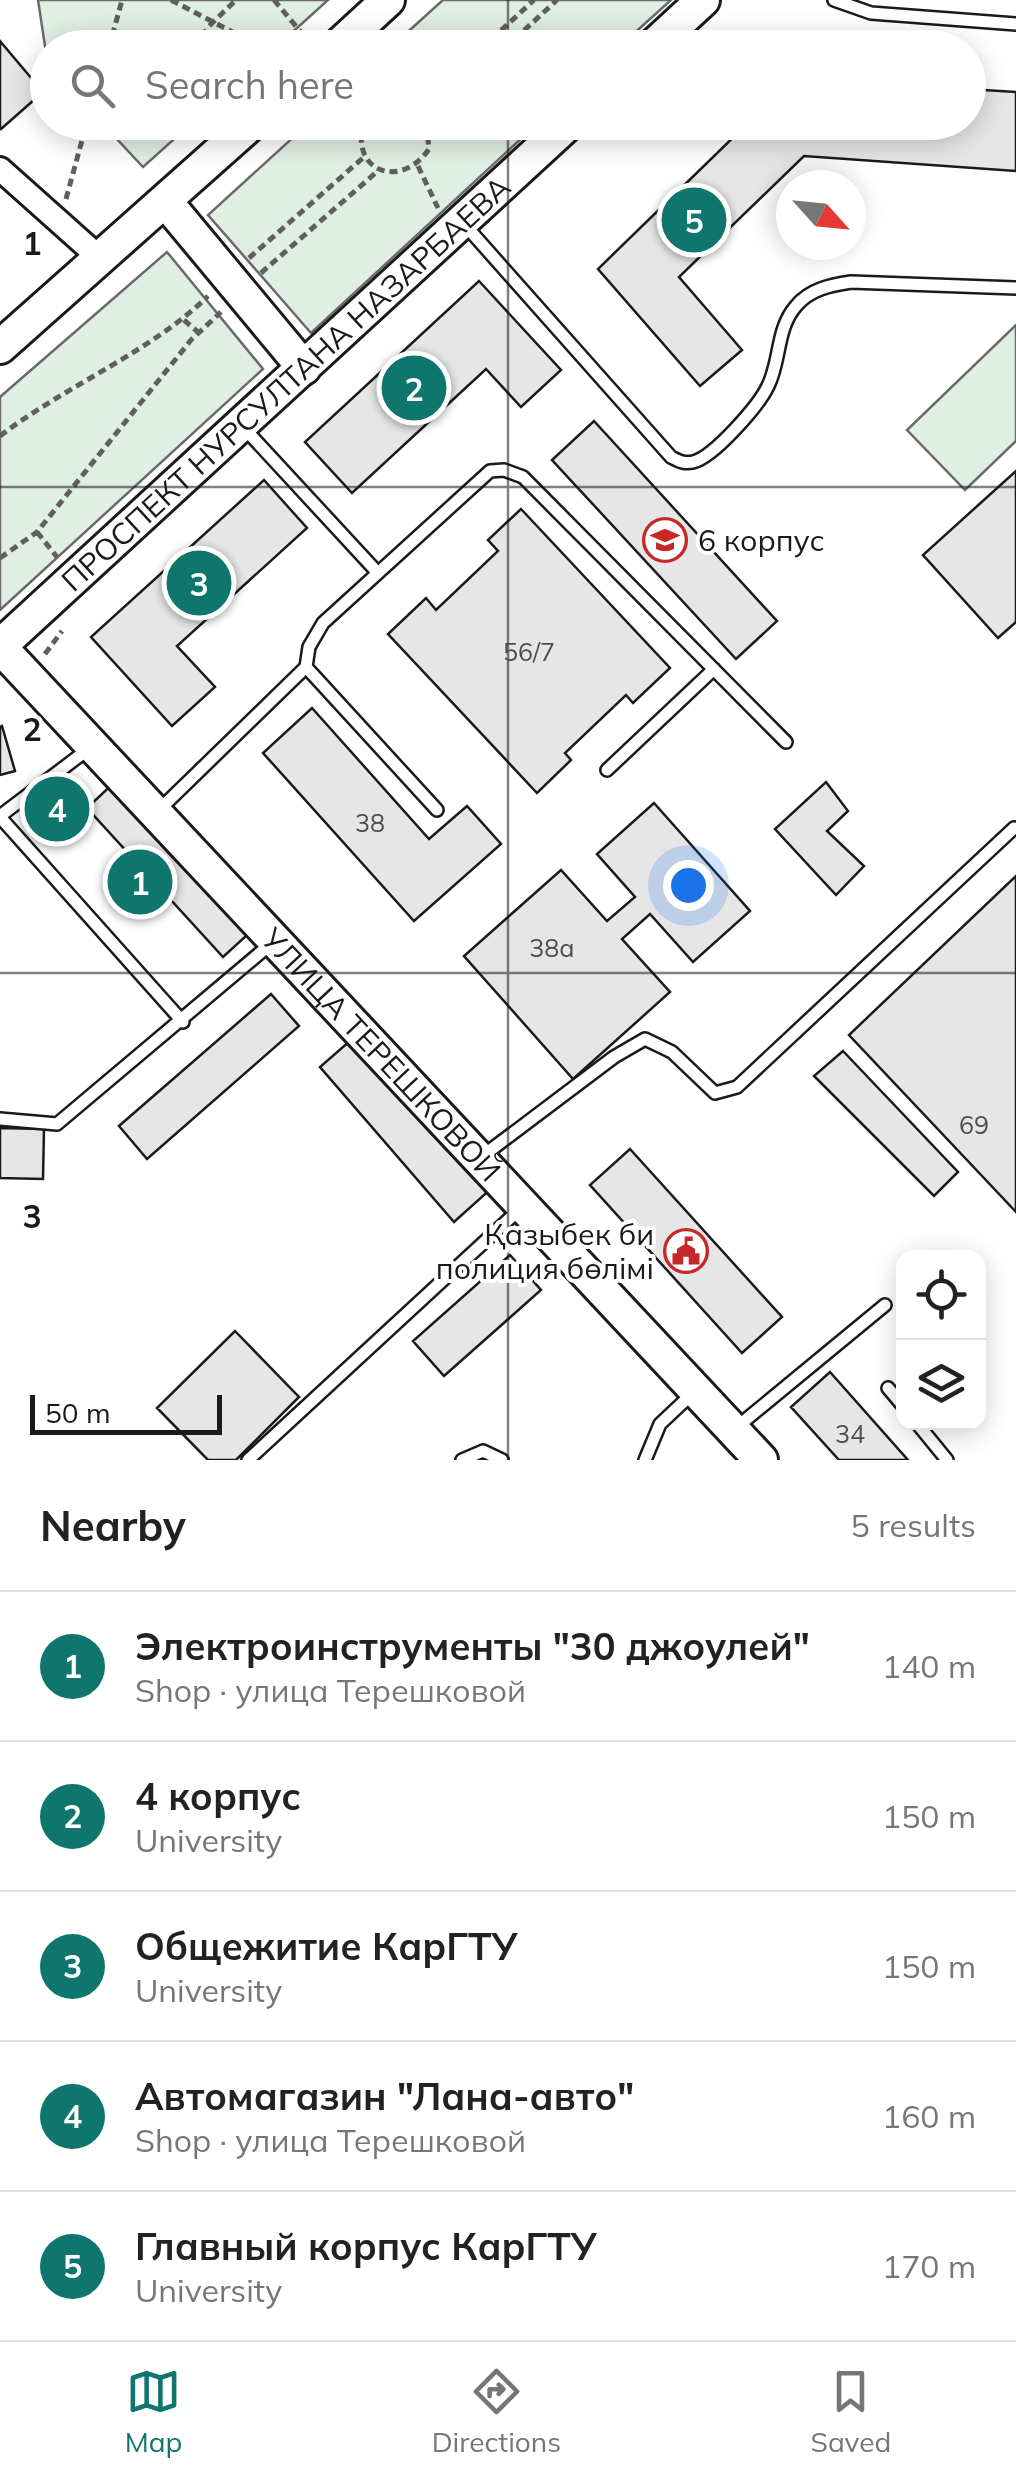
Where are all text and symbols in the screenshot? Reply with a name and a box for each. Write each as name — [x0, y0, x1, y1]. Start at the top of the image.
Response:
search box — [30, 30, 986, 140]
icon: search — [65, 58, 120, 113]
text: Search here — [145, 61, 354, 109]
street label: ПРОСПЕКТ НУРСУЛТАНА НАЗАРБАЕВА — [53, 168, 518, 599]
north arrow — [776, 170, 866, 260]
pin: 5 — [662, 182, 726, 258]
text: 1 — [22, 223, 42, 263]
pin: 2 — [382, 350, 446, 426]
school or university icon: 6 корпус — [642, 517, 688, 563]
place label: 6 корпус — [698, 521, 825, 559]
pin: 3 — [166, 546, 232, 620]
house number: 56/7 — [503, 636, 555, 667]
text: 2 — [22, 709, 42, 749]
pin: 4 — [24, 772, 90, 846]
house number: 38 — [355, 807, 385, 838]
pin: 1 — [108, 844, 172, 920]
your location — [663, 860, 714, 911]
street label: УЛИЦА ТЕРЕШКОВОЙ — [253, 919, 509, 1189]
house number: 38а — [529, 932, 575, 963]
house number: 69 — [959, 1109, 989, 1140]
text: 3 — [22, 1196, 42, 1236]
place label: Қазыбек би полиция бөлімі — [436, 1215, 654, 1287]
public building icon: Қазыбек би полиция бөлімі — [663, 1228, 709, 1274]
map controls — [896, 1250, 986, 1430]
button: locate — [896, 1250, 986, 1340]
button: layers — [896, 1340, 986, 1430]
scale bar — [30, 1390, 222, 1434]
text: 50 m — [45, 1395, 111, 1430]
house number: 34 — [835, 1418, 865, 1449]
text: Nearby — [40, 1499, 186, 1552]
text: 5 results — [851, 1505, 976, 1545]
text: Электроинструменты "30 джоулей" — [135, 1622, 810, 1670]
text: 1 — [63, 1646, 82, 1686]
text: 140 m — [882, 1646, 976, 1686]
text: Shop · улица Терешковой — [135, 1670, 526, 1710]
text: 4 корпус — [135, 1772, 301, 1820]
text: 2 — [63, 1796, 82, 1836]
text: 150 m — [882, 1796, 976, 1836]
text: University — [135, 1820, 282, 1860]
text: Общежитие КарГТУ — [135, 1922, 517, 1970]
text: 3 — [63, 1946, 82, 1986]
text: 150 m — [882, 1946, 976, 1986]
text: University — [135, 1970, 282, 2010]
text: Автомагазин "Лана-авто" — [135, 2072, 634, 2120]
text: 4 — [63, 2096, 82, 2136]
text: 160 m — [882, 2096, 976, 2136]
text: Shop · улица Терешковой — [135, 2120, 526, 2160]
text: Главный корпус КарГТУ — [135, 2222, 597, 2270]
text: 5 — [63, 2246, 82, 2286]
text: 170 m — [882, 2246, 976, 2286]
text: University — [135, 2270, 282, 2310]
tab: Map — [125, 2364, 182, 2459]
tab: Directions — [432, 2364, 561, 2459]
tab: Saved — [810, 2364, 891, 2459]

